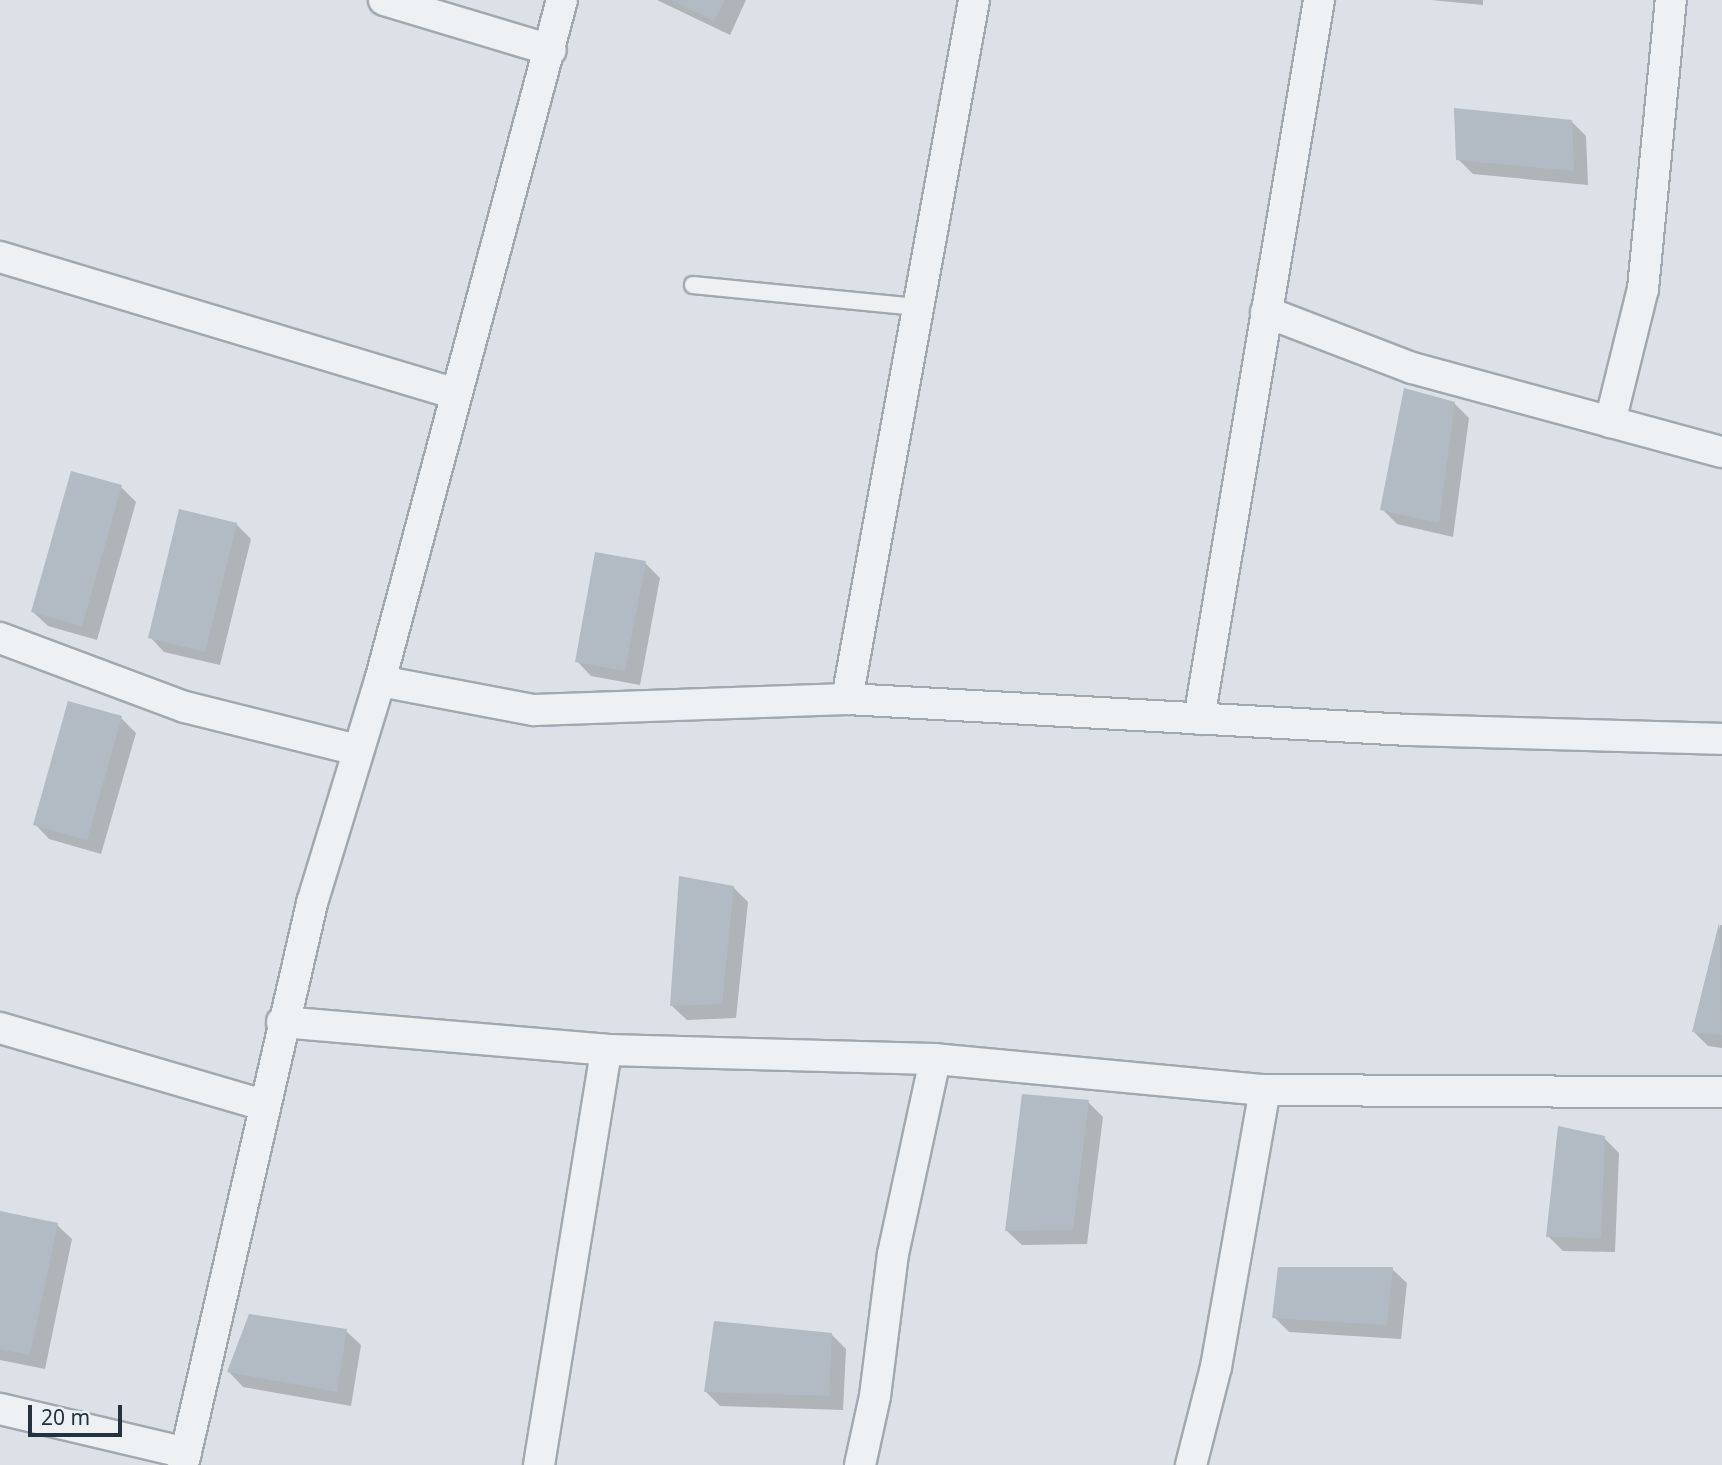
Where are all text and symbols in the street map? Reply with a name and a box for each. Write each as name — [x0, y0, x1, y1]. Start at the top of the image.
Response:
scale bar — [32, 1392, 126, 1436]
text: 20 m — [41, 1403, 90, 1431]

